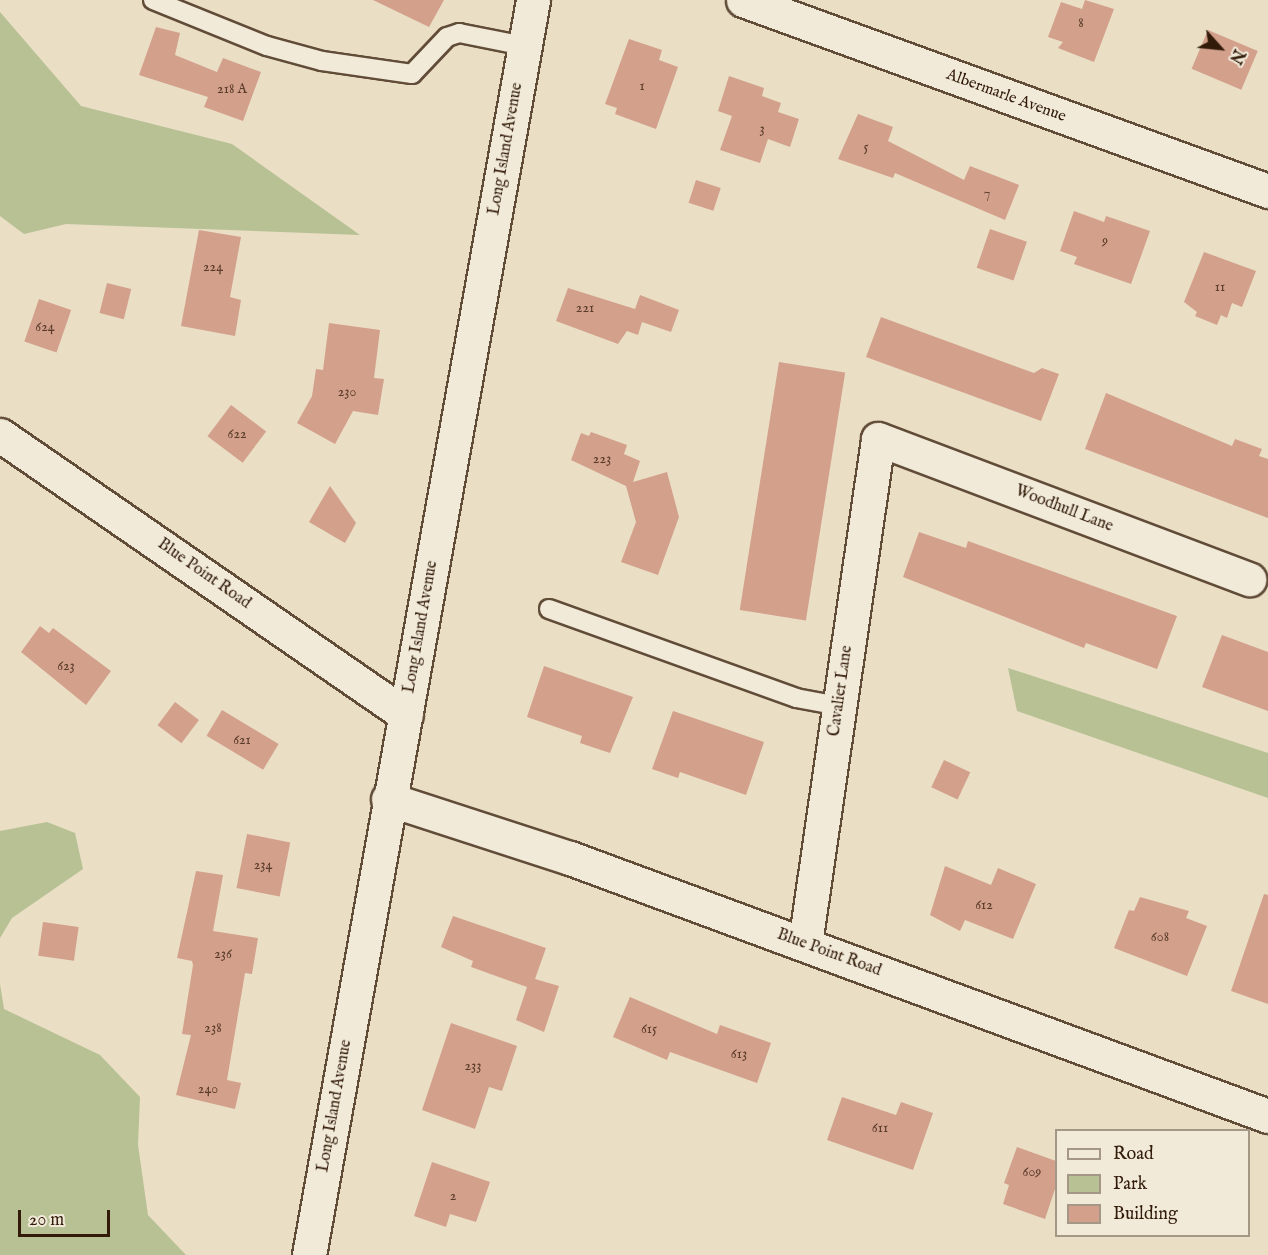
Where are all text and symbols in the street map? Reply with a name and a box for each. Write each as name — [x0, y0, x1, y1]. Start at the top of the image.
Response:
house number: 8 — [1078, 15, 1084, 31]
north arrow — [1190, 18, 1250, 78]
text: N — [1224, 45, 1248, 67]
street label: Albermarle Avenue — [943, 65, 1069, 127]
house number: 1 — [639, 78, 645, 94]
house number: 218 A — [217, 81, 247, 97]
street label: Long Island Avenue — [485, 81, 527, 217]
house number: 3 — [759, 121, 765, 137]
house number: 5 — [863, 139, 869, 155]
house number: 7 — [984, 185, 990, 201]
house number: 9 — [1102, 233, 1108, 249]
house number: 224 — [203, 259, 223, 275]
house number: 11 — [1215, 279, 1225, 295]
house number: 221 — [576, 300, 594, 316]
house number: 624 — [35, 319, 55, 335]
house number: 230 — [338, 384, 356, 400]
house number: 622 — [227, 426, 247, 442]
house number: 223 — [593, 451, 611, 467]
street label: Woodhull Lane — [1012, 482, 1116, 536]
street label: Blue Point Road — [154, 535, 254, 613]
street label: Long Island Avenue — [400, 559, 442, 695]
street label: Cavalier Lane — [825, 644, 857, 738]
house number: 623 — [57, 658, 75, 674]
house number: 621 — [233, 732, 251, 748]
house number: 234 — [254, 857, 272, 873]
house number: 612 — [975, 897, 993, 913]
street label: Blue Point Road — [774, 925, 884, 981]
house number: 608 — [1151, 929, 1169, 945]
house number: 236 — [214, 946, 232, 962]
house number: 238 — [204, 1020, 222, 1036]
house number: 615 — [641, 1021, 657, 1037]
street label: Long Island Avenue — [314, 1038, 356, 1174]
house number: 613 — [731, 1046, 747, 1062]
house number: 233 — [464, 1058, 482, 1074]
house number: 240 — [198, 1081, 218, 1097]
house number: 611 — [872, 1120, 888, 1136]
legend — [1055, 1129, 1250, 1237]
text: Road — [1113, 1143, 1154, 1166]
house number: 609 — [1023, 1164, 1041, 1180]
text: Park — [1113, 1173, 1147, 1196]
house number: 2 — [450, 1188, 456, 1204]
scale bar — [21, 1198, 112, 1236]
text: Building — [1113, 1203, 1178, 1226]
text: 20 m — [29, 1209, 64, 1232]

